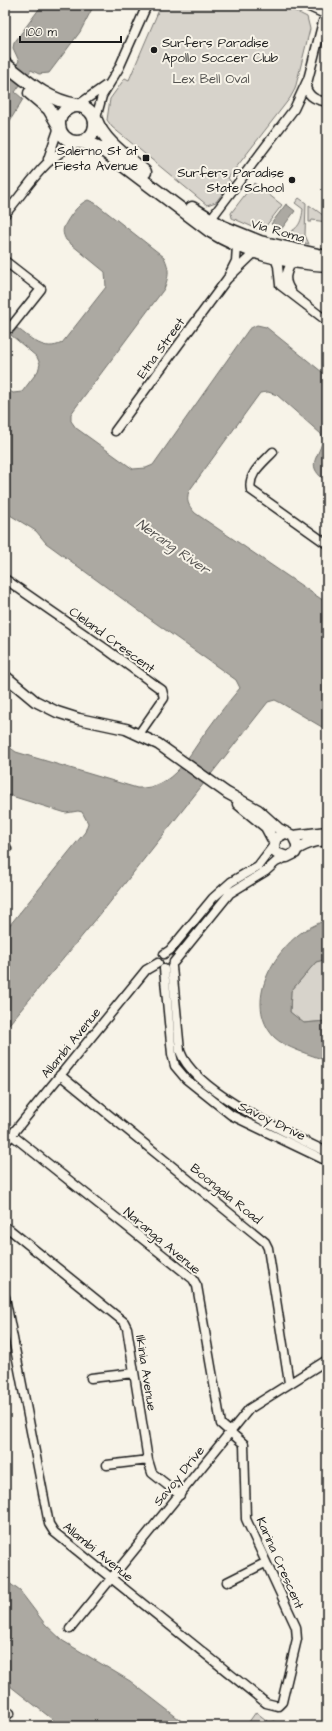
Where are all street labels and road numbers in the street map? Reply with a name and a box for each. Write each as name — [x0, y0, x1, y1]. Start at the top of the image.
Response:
street label: Via Roma — [249, 215, 307, 247]
street label: Etna Street — [133, 313, 190, 382]
street label: Cleland Crescent — [65, 603, 159, 678]
street label: Allambi Avenue — [37, 1004, 105, 1082]
street label: Savoy Drive — [235, 1097, 309, 1146]
street label: Boongala Road — [186, 1159, 266, 1229]
street label: Naranga Avenue — [119, 1203, 204, 1279]
street label: Ilkinia Avenue — [131, 1334, 161, 1412]
street label: Savoy Drive — [149, 1442, 210, 1511]
street label: Karina Crescent — [252, 1514, 309, 1613]
street label: Allambi Avenue — [59, 1518, 137, 1586]

